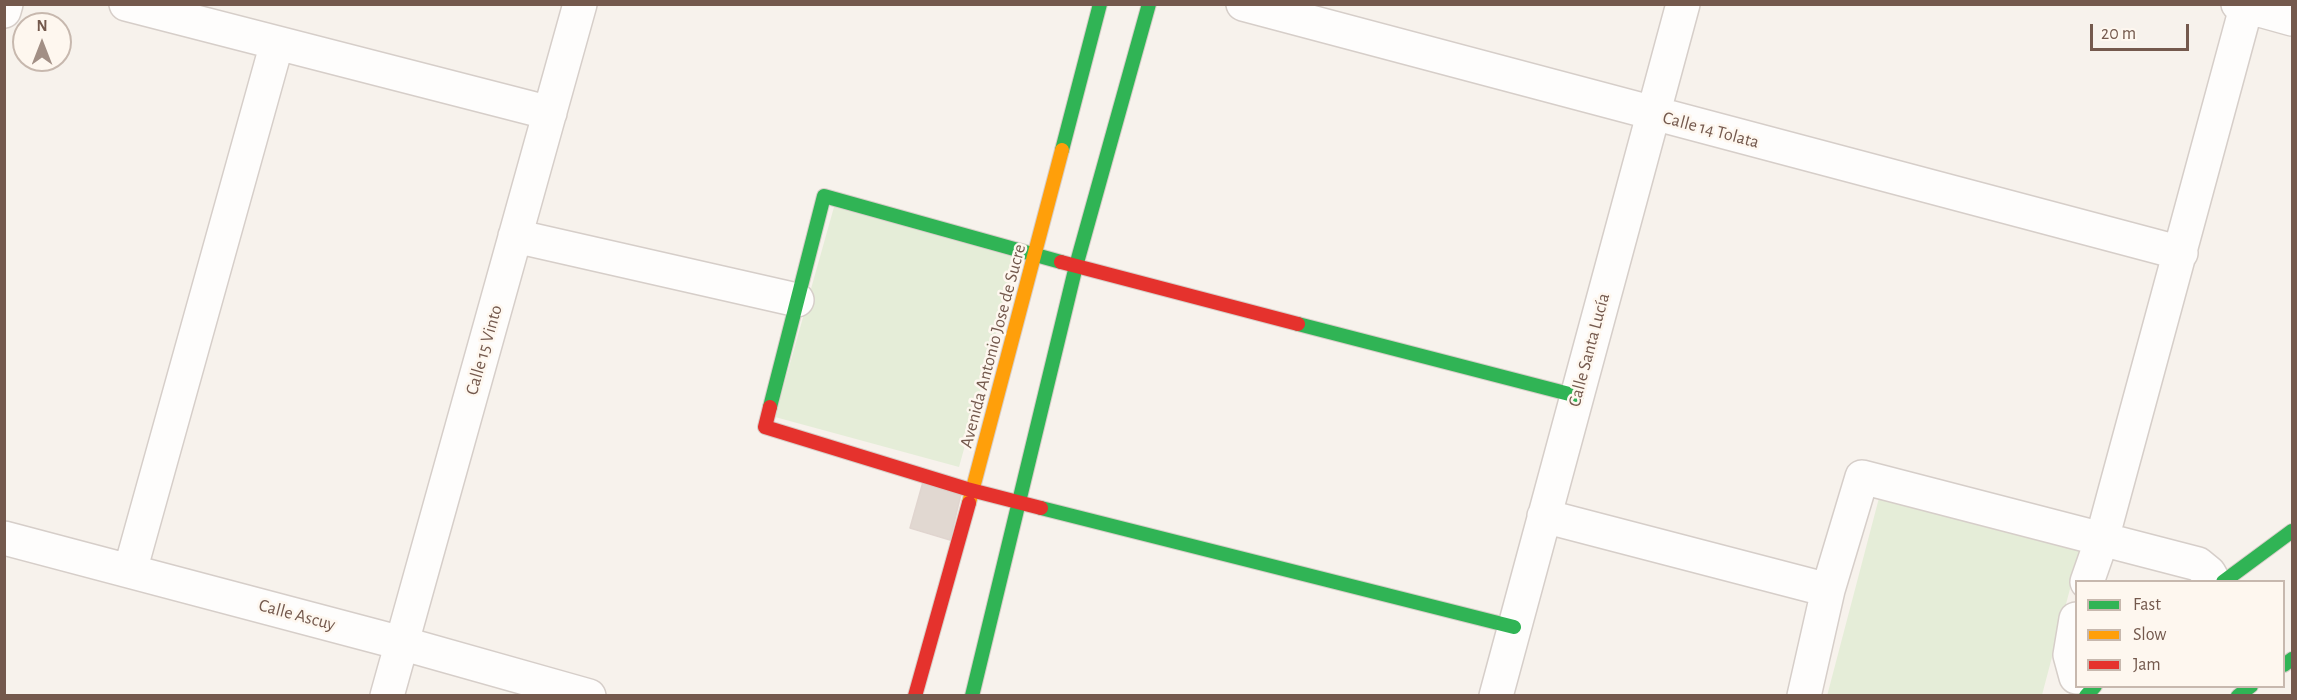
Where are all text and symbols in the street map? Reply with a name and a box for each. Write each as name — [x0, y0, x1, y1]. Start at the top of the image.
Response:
north arrow — [12, 12, 72, 72]
scale bar — [2093, 12, 2192, 50]
text: N — [36, 18, 48, 34]
text: 20 m — [2101, 25, 2136, 43]
street label: Calle 14 Tolata — [1660, 107, 1762, 153]
street label: Avenida Antonio Jose de Sucre — [955, 242, 1031, 450]
street label: Calle Santa Lucía — [1563, 291, 1615, 409]
street label: Calle 15 Vinto — [461, 302, 507, 398]
legend — [2075, 580, 2285, 688]
street label: Calle Ascuy — [256, 594, 338, 636]
text: Fast — [2133, 596, 2161, 614]
text: Slow — [2133, 626, 2166, 644]
text: Jam — [2133, 656, 2161, 674]

